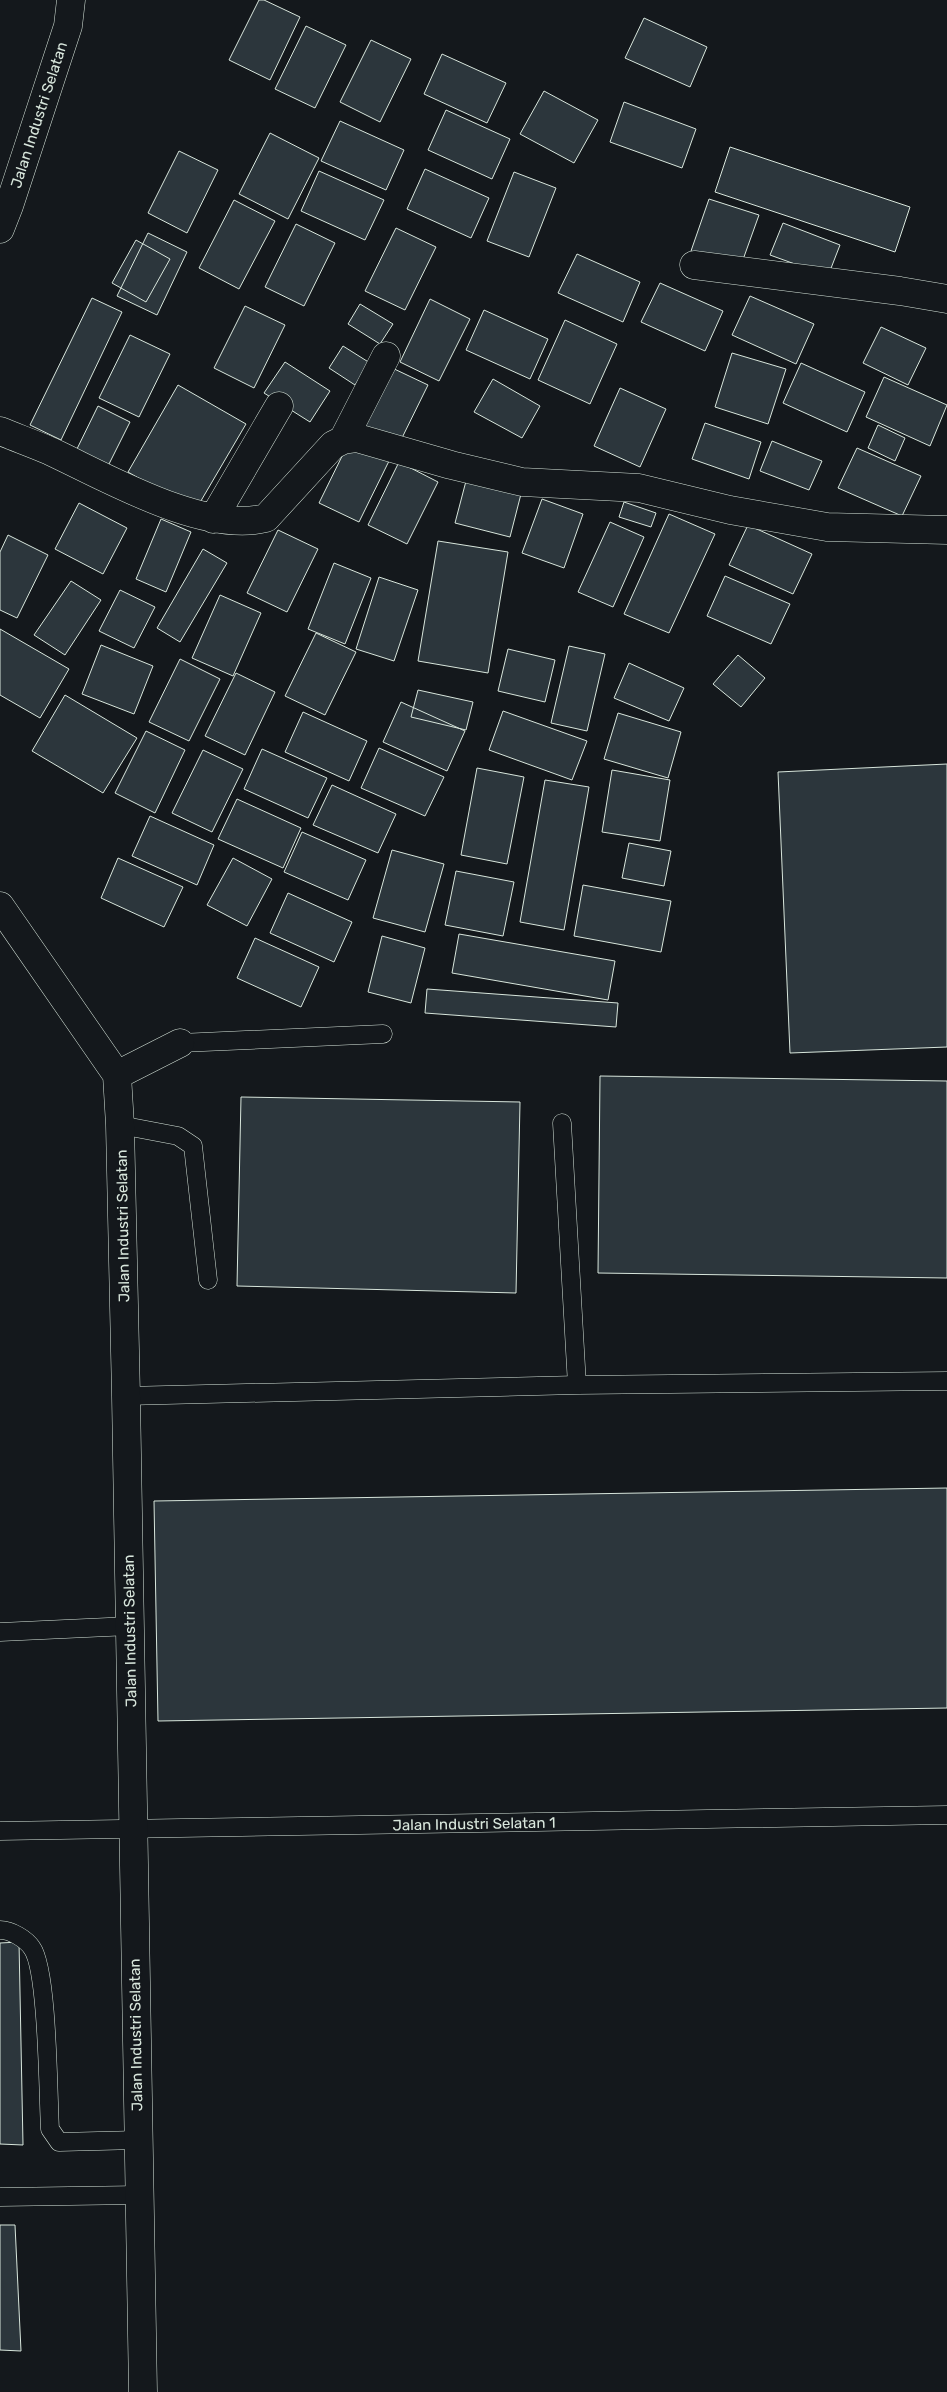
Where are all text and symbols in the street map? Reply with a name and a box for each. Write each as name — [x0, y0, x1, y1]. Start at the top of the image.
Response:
street label: Jalan Industri Selatan — [7, 40, 71, 190]
street label: Jalan Industri Selatan — [113, 1149, 133, 1303]
street label: Jalan Industri Selatan — [120, 1554, 140, 1708]
street label: Jalan Industri Selatan 1 — [392, 1814, 556, 1834]
street label: Jalan Industri Selatan — [126, 1958, 146, 2112]

